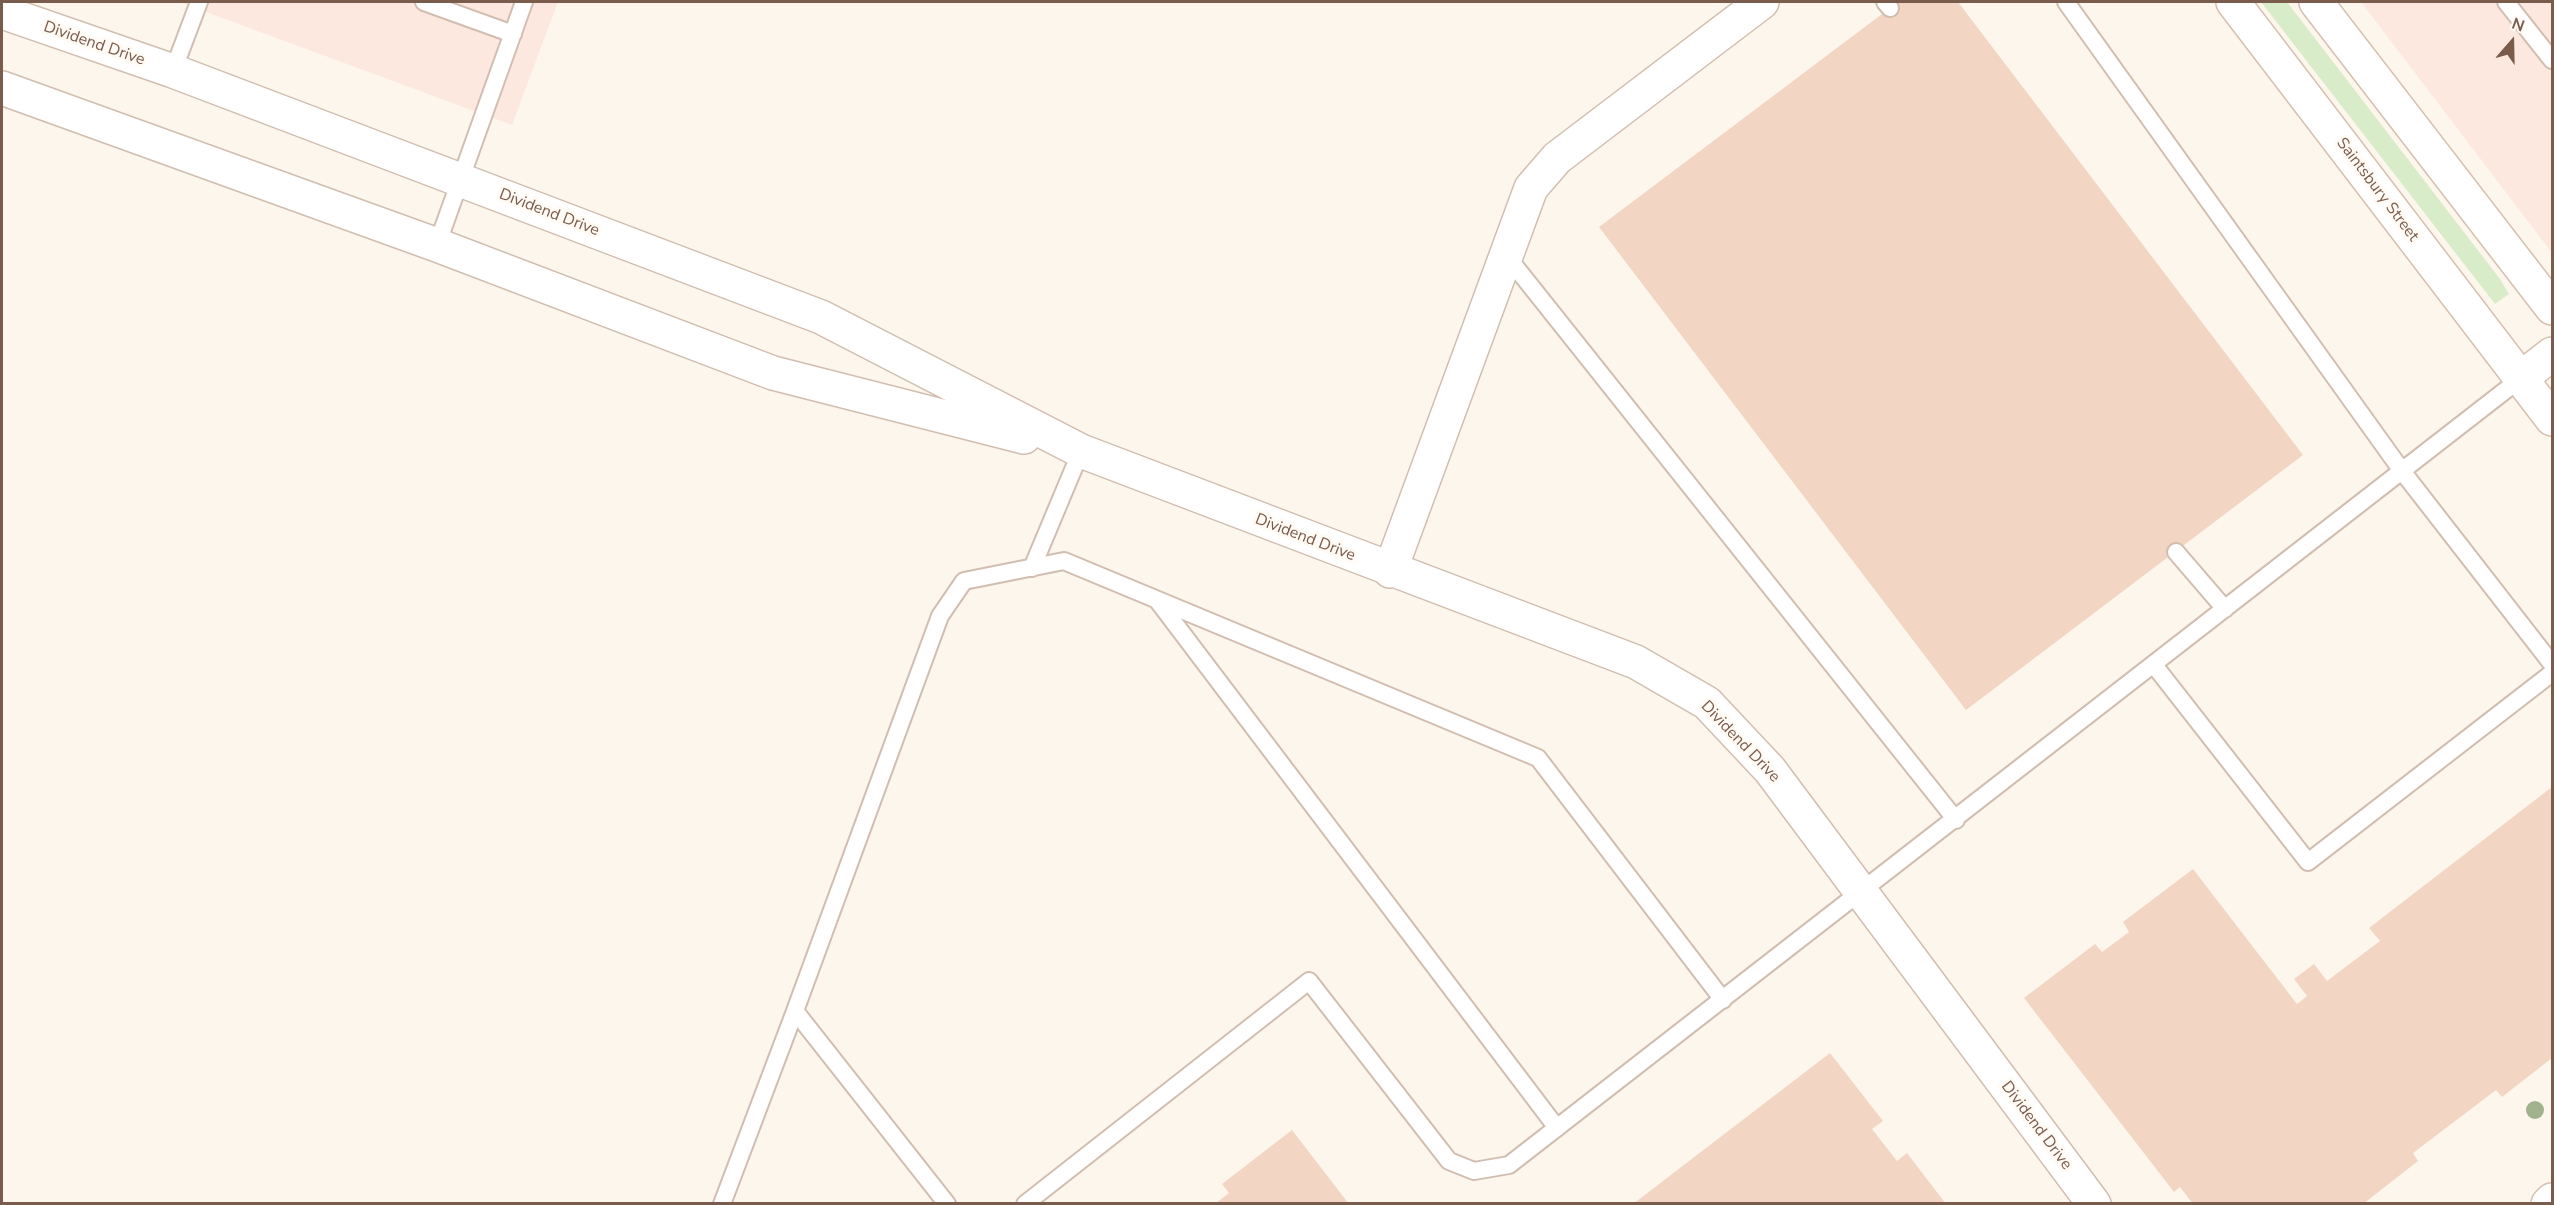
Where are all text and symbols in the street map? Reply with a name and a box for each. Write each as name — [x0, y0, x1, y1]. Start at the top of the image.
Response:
north arrow — [2482, 12, 2542, 72]
text: N — [2509, 13, 2528, 37]
street label: Dividend Drive — [41, 18, 147, 70]
street label: Saintsbury Street — [2332, 134, 2422, 246]
street label: Dividend Drive — [496, 185, 602, 241]
street label: Dividend Drive — [1252, 510, 1358, 566]
street label: Dividend Drive — [1696, 697, 1784, 787]
street label: Dividend Drive — [1996, 1078, 2076, 1174]

